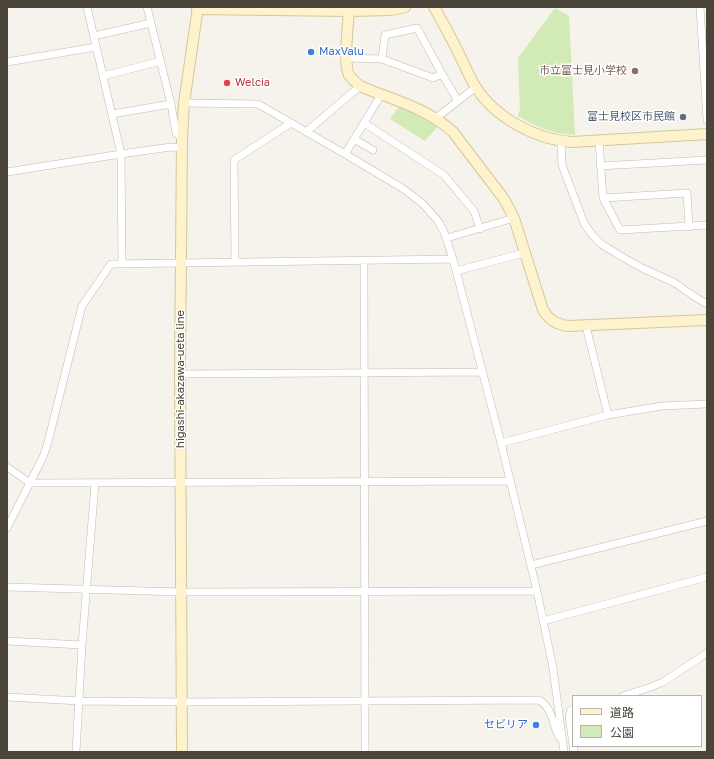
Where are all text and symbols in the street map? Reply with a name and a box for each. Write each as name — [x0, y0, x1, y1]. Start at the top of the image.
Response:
place label: MaxValu — [319, 45, 364, 59]
marker: MaxValu — [306, 47, 316, 57]
place label: 市立富士見小学校 — [539, 64, 627, 78]
marker: 市立富士見小学校 — [630, 66, 640, 76]
place label: Welcia — [235, 76, 270, 90]
marker: Welcia — [222, 78, 232, 88]
place label: 富士見校区市民館 — [587, 110, 675, 124]
marker: 富士見校区市民館 — [678, 112, 688, 122]
street label: higashi-akazawa-ueta line — [174, 310, 188, 448]
legend — [572, 695, 702, 747]
text: 道路 — [610, 705, 634, 720]
place label: セビリア — [484, 718, 528, 732]
marker: セビリア — [531, 720, 541, 730]
text: 公園 — [610, 725, 634, 740]

